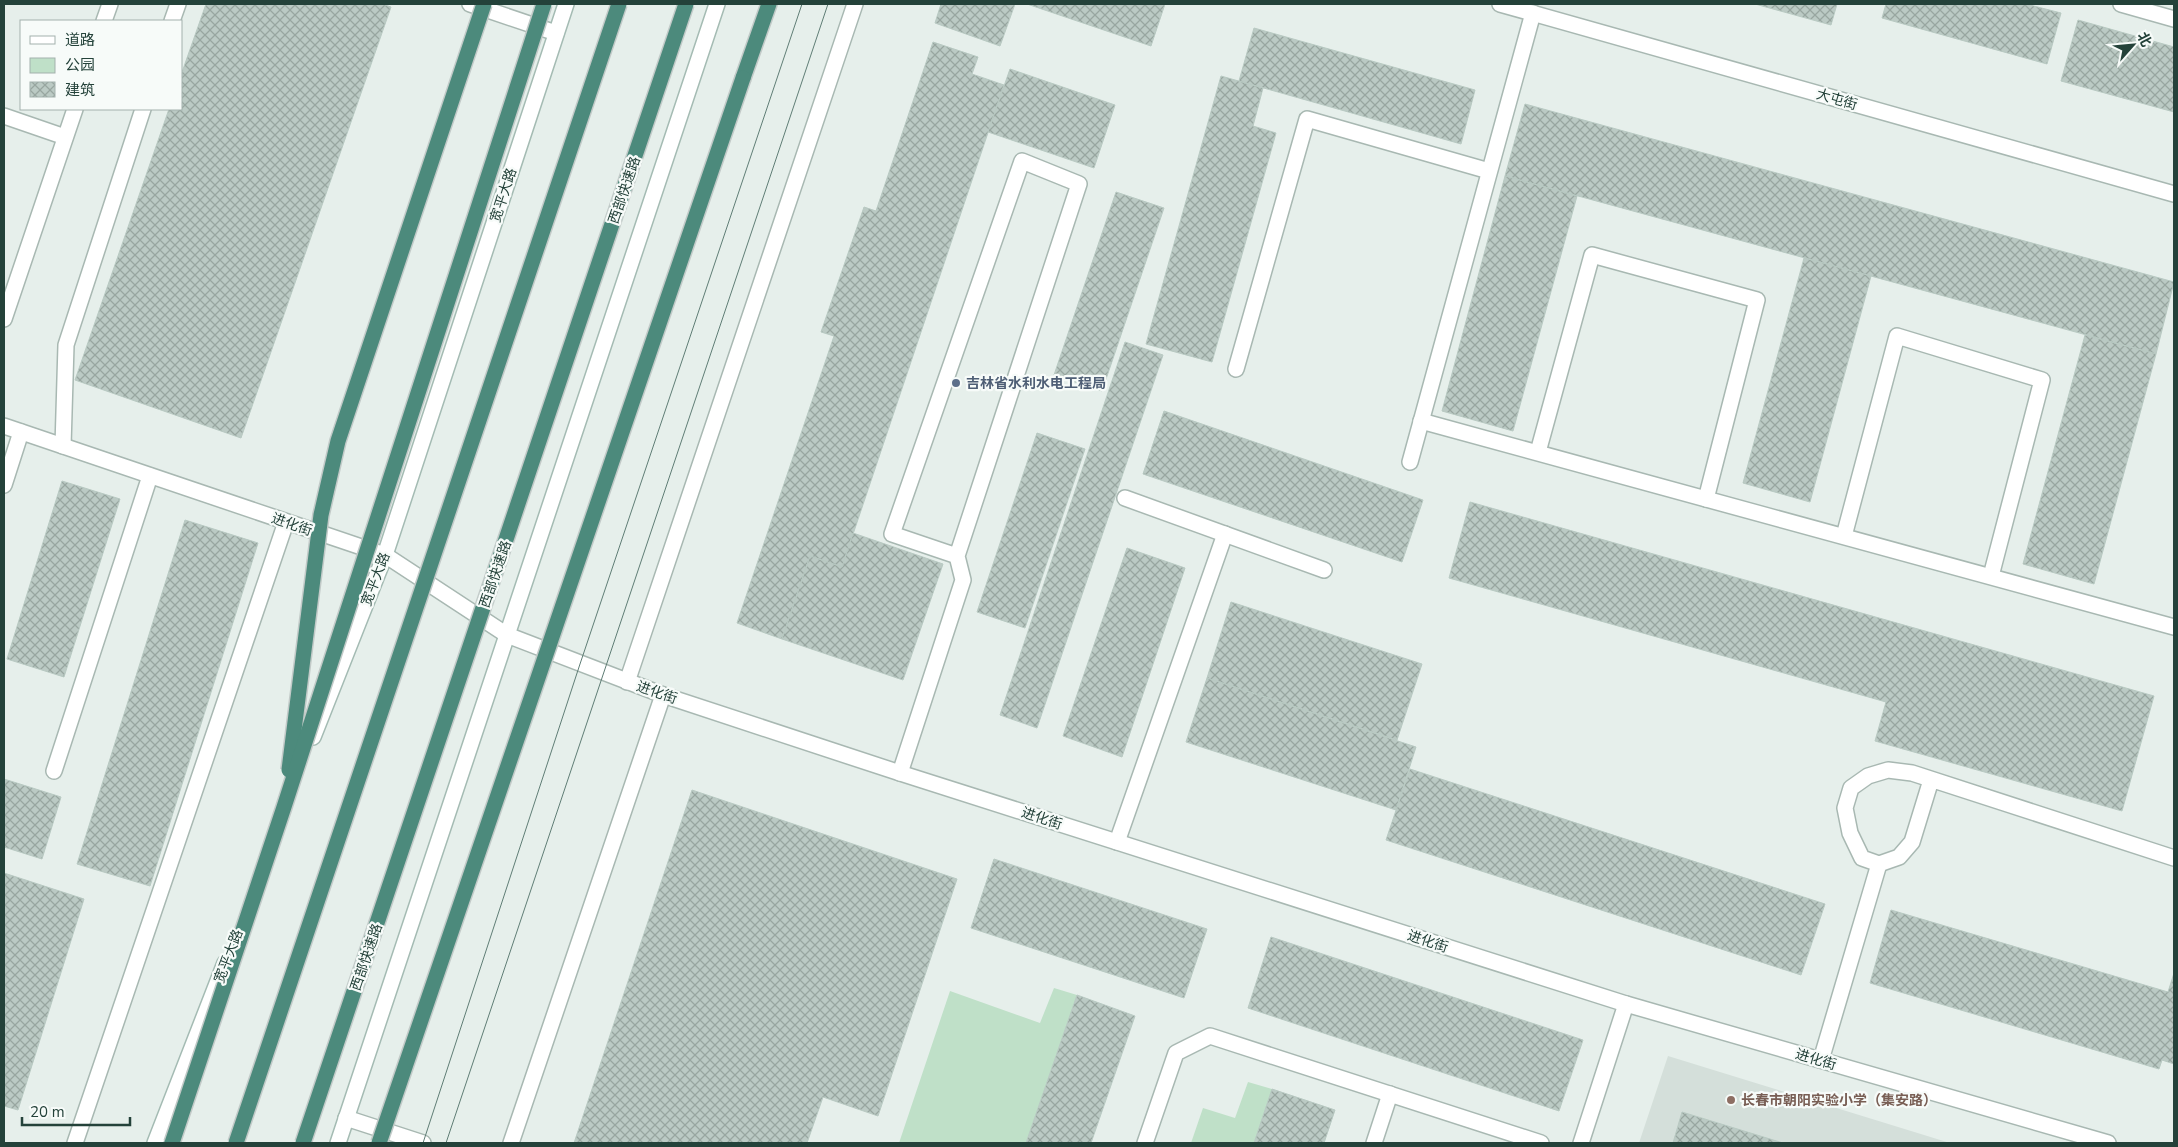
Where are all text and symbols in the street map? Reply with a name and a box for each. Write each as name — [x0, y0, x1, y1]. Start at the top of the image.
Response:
legend — [20, 20, 182, 110]
north arrow — [2108, 20, 2158, 70]
text: 北 — [2132, 29, 2156, 50]
text: 道路 — [65, 30, 95, 50]
text: 公园 — [65, 55, 95, 75]
text: 建筑 — [65, 80, 95, 100]
street label: 大屯街 — [1814, 85, 1860, 114]
street label: 西部快速路 — [604, 154, 645, 226]
street label: 宽平大路 — [486, 166, 521, 225]
place label: 吉林省水利水电工程局 — [966, 374, 1106, 393]
marker: 吉林省水利水电工程局 — [950, 377, 962, 389]
street label: 进化街 — [269, 509, 315, 540]
street label: 西部快速路 — [475, 538, 516, 610]
street label: 宽平大路 — [357, 550, 394, 609]
street label: 进化街 — [634, 677, 680, 708]
street label: 进化街 — [1019, 803, 1065, 834]
street label: 西部快速路 — [346, 921, 387, 993]
street label: 进化街 — [1405, 926, 1451, 957]
street label: 宽平大路 — [210, 927, 247, 986]
street label: 进化街 — [1793, 1045, 1839, 1074]
place label: 长春市朝阳实验小学（集安路） — [1741, 1091, 1937, 1110]
scale bar — [22, 1094, 130, 1126]
marker: 长春市朝阳实验小学（集安路） — [1725, 1094, 1737, 1106]
text: 20 m — [30, 1102, 65, 1122]

